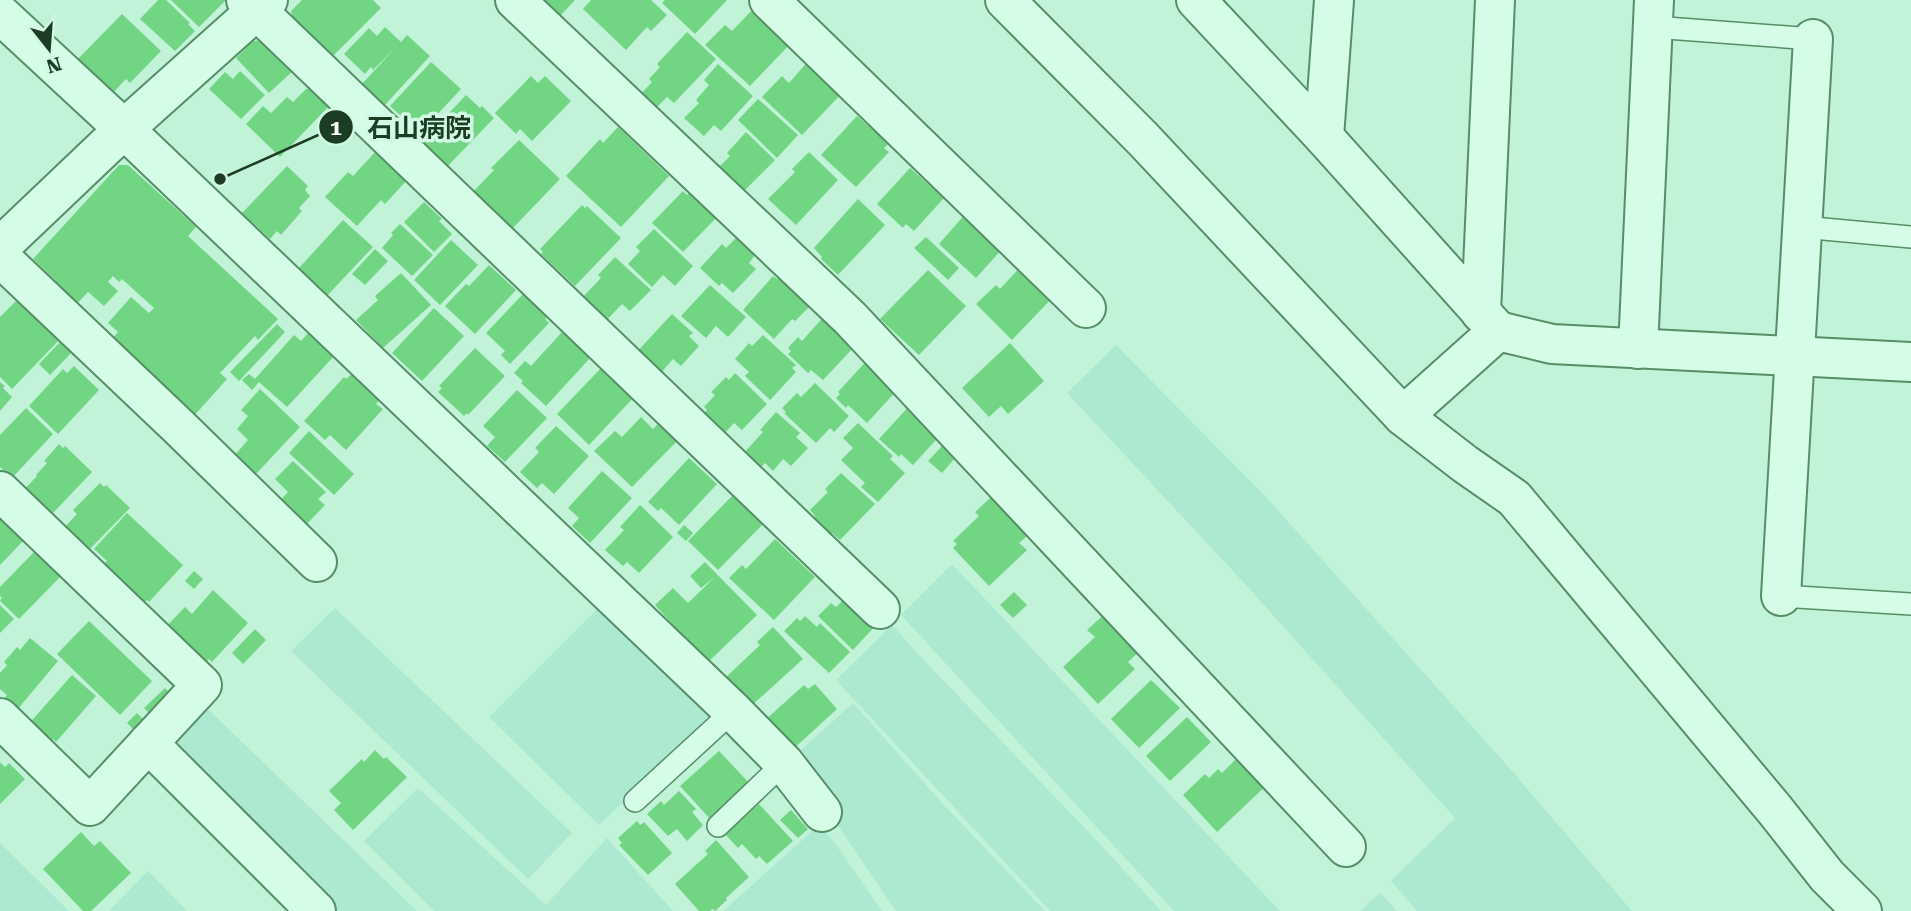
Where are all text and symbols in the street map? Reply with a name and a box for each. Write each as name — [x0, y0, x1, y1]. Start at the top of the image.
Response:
north arrow — [14, 14, 84, 84]
text: N — [43, 52, 64, 78]
callout: 石山病院 — [318, 104, 485, 151]
text: 石山病院 — [367, 113, 471, 143]
text: 1 — [330, 116, 342, 140]

